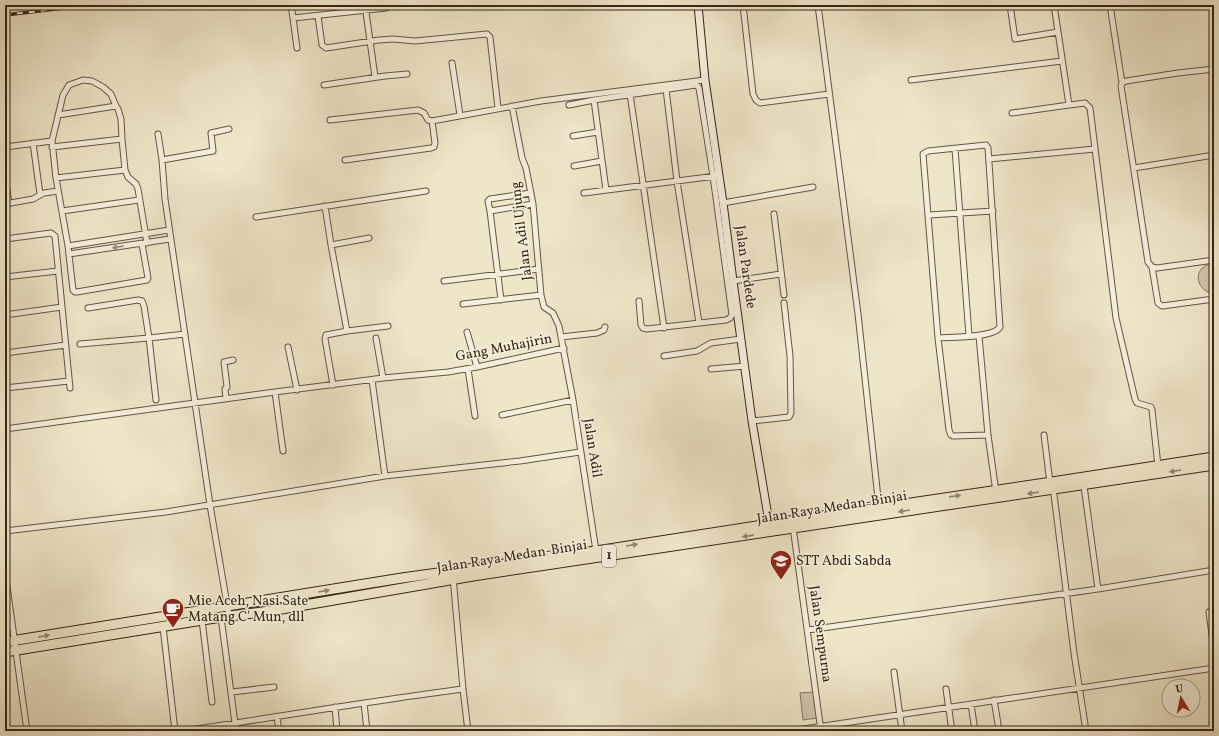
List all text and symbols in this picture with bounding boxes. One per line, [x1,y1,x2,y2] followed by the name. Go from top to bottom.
[507,181,537,281] street label: Jalan Adil Ujung
[730,224,760,310] street label: Jalan Pardede
[112,244,124,250] one-way arrow
[454,329,554,367] street label: Gang Muhajirin
[578,417,606,479] street label: Jalan Adil
[1169,468,1182,474] one-way arrow
[756,487,908,529] street label: Jalan Raya Medan-Binjai
[1027,490,1039,496] one-way arrow
[949,493,961,499] one-way arrow
[898,508,910,514] one-way arrow
[742,533,754,539] one-way arrow
[436,536,588,578] street label: Jalan Raya Medan-Binjai
[626,542,639,548] one-way arrow
[602,545,616,567] road number: 1
[768,548,794,581] school or university icon: STT Abdi Sabda
[796,552,892,571] place label: STT Abdi Sabda
[804,584,836,684] street label: Jalan Sempurna
[318,588,330,594] one-way arrow
[188,592,309,627] place label: Mie Aceh, Nasi Sate Matang C' Mun, dll
[160,596,186,629] cafe icon: Mie Aceh, Nasi Sate Matang C' Mun, dll
[37,633,50,639] one-way arrow
[1161,678,1201,718] north arrow
[1175,682,1185,698] text: U

